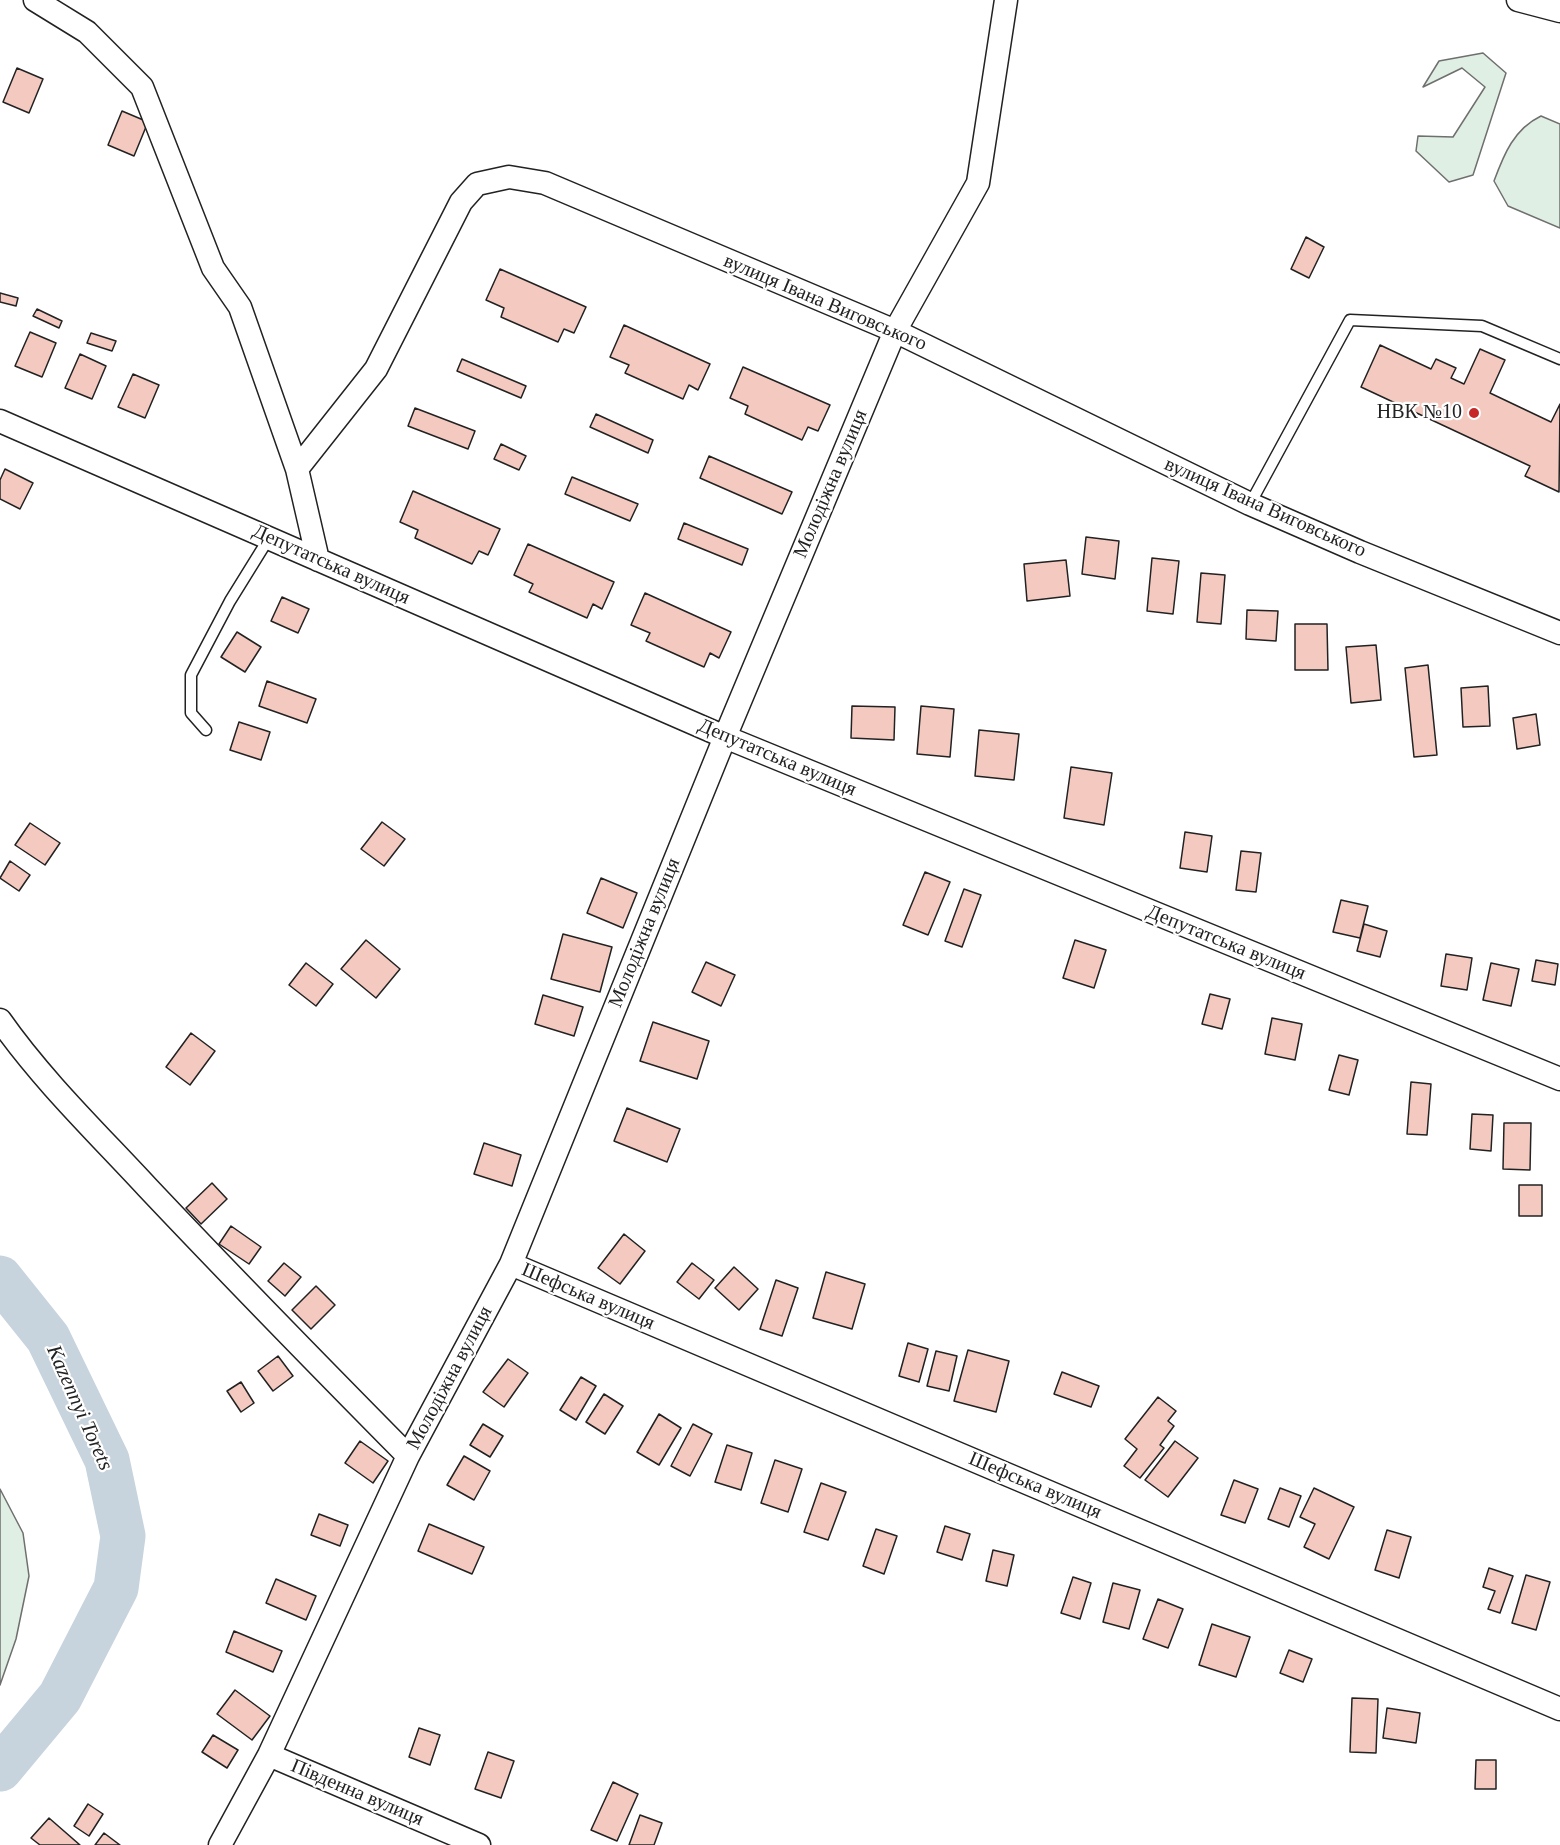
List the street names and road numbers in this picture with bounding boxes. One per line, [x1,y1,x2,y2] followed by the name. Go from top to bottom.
[720,249,930,357] street label: вулиця Івана Виговського
[789,406,873,562] street label: Молодіжна вулиця
[1160,453,1370,563] street label: вулиця Івана Виговського
[249,520,413,610] street label: Депутатська вулиця
[694,714,860,802] street label: Депутатська вулиця
[604,855,686,1011] street label: Молодіжна вулиця
[1143,900,1309,986] street label: Депутатська вулиця
[518,1258,658,1336] street label: Шефська вулиця
[402,1302,498,1454] street label: Молодіжна вулиця
[965,1447,1105,1525] street label: Шефська вулиця
[287,1754,427,1832] street label: Південна вулиця

